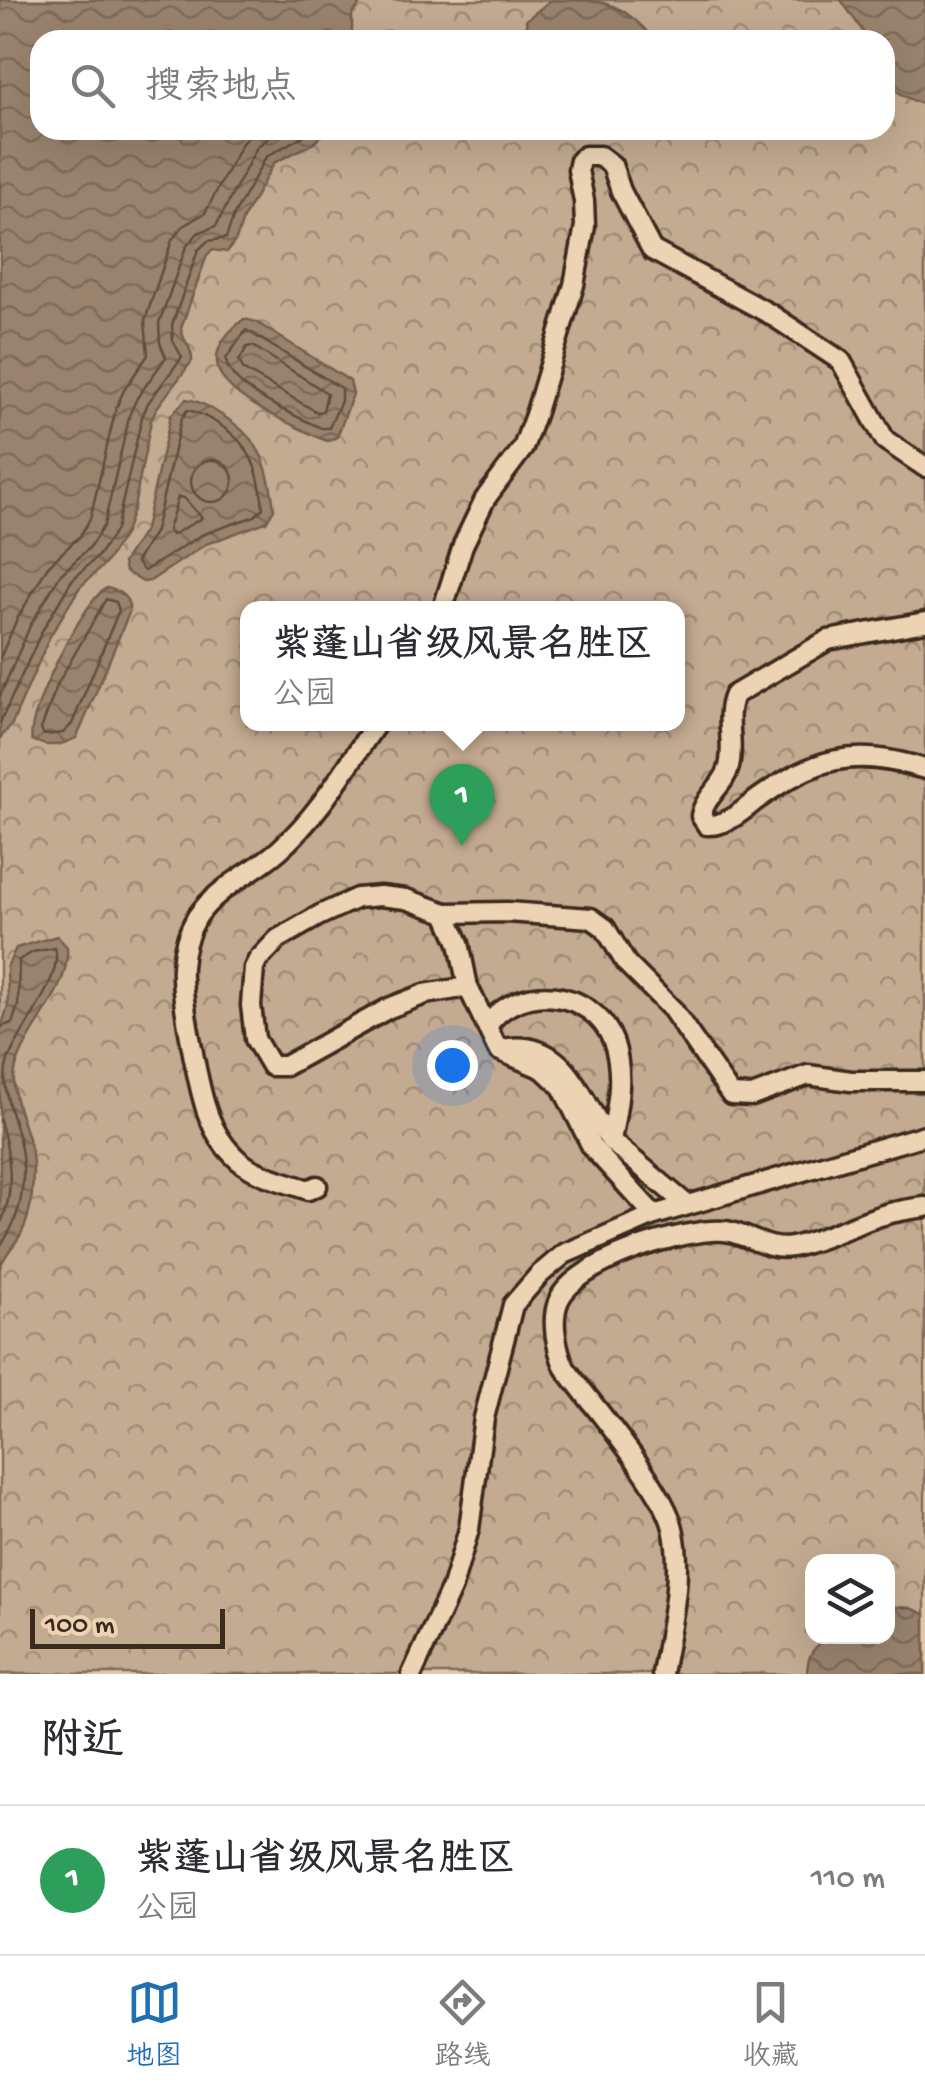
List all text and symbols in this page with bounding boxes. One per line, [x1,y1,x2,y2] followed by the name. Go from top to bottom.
[30,30,895,140] search box
[65,58,120,113] icon: search
[145,68,297,112] text: 搜索地点
[240,601,685,731] popup
[272,626,653,670] text: 紫蓬山省级风景名胜区
[272,678,337,716] text: 公园
[430,764,494,846] pin: 1
[427,1040,478,1091] your location
[805,1554,895,1644] map controls
[805,1554,895,1644] button: layers
[30,1604,225,1648] scale bar
[45,1610,115,1643] text: 100 m
[40,1720,124,1769] text: 附近
[135,1840,515,1884] text: 紫蓬山省级风景名胜区
[66,1861,79,1899] text: 1
[811,1861,885,1899] text: 110 m
[135,1892,199,1930] text: 公园
[126,1975,182,2075] tab: 地图
[434,1975,491,2075] tab: 路线
[743,1975,799,2075] tab: 收藏

